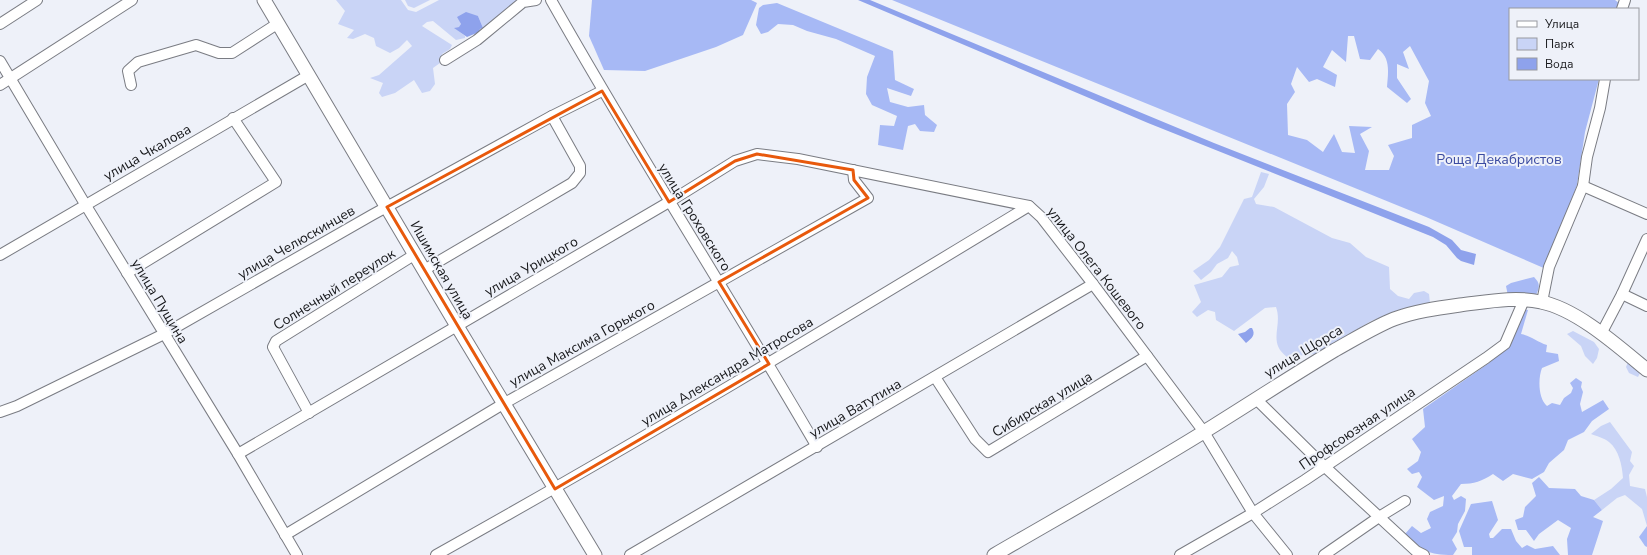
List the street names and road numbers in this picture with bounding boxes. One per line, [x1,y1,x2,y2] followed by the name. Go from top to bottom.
[100,120,195,185] street label: улица Чкалова
[654,160,736,275] street label: улица Гроховского
[234,201,359,284] street label: улица Челюскинцев
[1043,203,1151,334] street label: улица Олега Кошевого
[406,218,477,323] street label: Ишимская улица
[481,232,582,301] street label: улица Урицкого
[270,244,399,335] street label: Солнечный переулок
[127,255,192,347] street label: улица Пущина
[506,295,658,391] street label: улица Максима Горького
[638,312,817,430] street label: улица Александра Матросова
[1261,321,1346,382] street label: улица Щорса
[989,367,1096,442] street label: Сибирская улица
[806,374,905,443] street label: улица Ватутина
[1296,382,1419,474] street label: Профсоюзная улица

